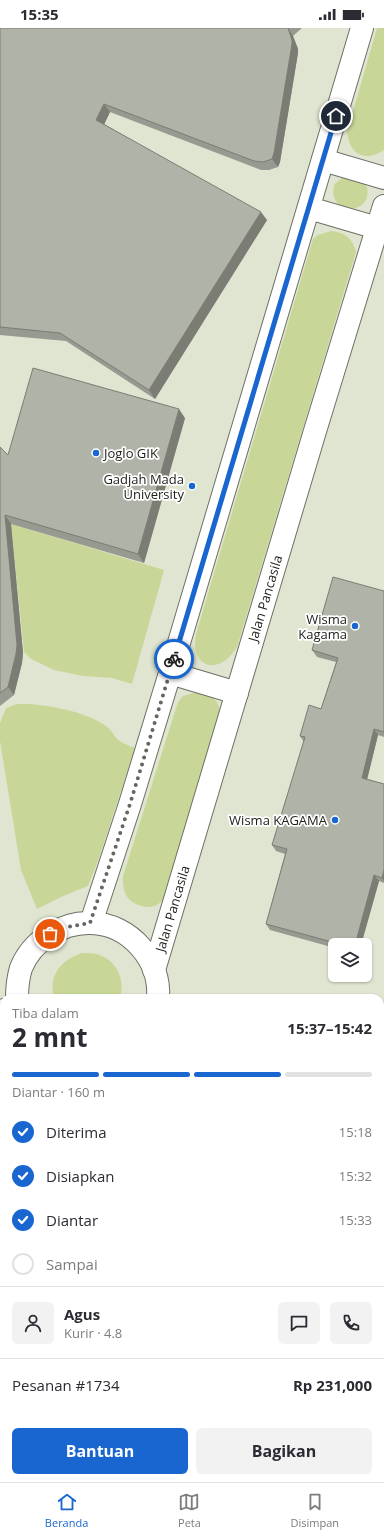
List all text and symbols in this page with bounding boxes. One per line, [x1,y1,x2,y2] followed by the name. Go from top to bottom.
[20,4,59,24] text: 15:35
[319,99,353,133] pin
[325,105,347,127] icon: home
[102,444,158,462] place label: Joglo GIK
[91,448,101,458] marker: Joglo GIK
[103,470,184,503] place label: Gadjah Mada University
[187,481,197,491] marker: Gadjah Mada University
[243,553,286,645] street label: Jalan Pancasila
[298,610,347,643] place label: Wisma Kagama
[350,621,360,631] marker: Wisma Kagama
[154,639,194,679] courier
[163,648,185,670] icon: bike
[229,811,328,829] place label: Wisma KAGAMA
[330,815,340,825] marker: Wisma KAGAMA
[150,863,194,956] street label: Jalan Pancasila
[33,917,67,951] pin
[39,923,61,945] icon: bag
[328,938,372,982] map controls
[328,938,372,982] button: layers
[12,1004,79,1022] text: Tiba dalam
[287,1018,372,1038] text: 15:37–15:42
[12,1019,88,1055] text: 2 mnt
[12,1083,105,1101] text: Diantar · 160 m
[12,1121,34,1143] icon: check
[46,1122,107,1142] text: Diterima
[339,1123,372,1141] text: 15:18
[12,1165,34,1187] icon: check
[46,1166,115,1186] text: Disiapkan
[339,1167,372,1185] text: 15:32
[12,1209,34,1231] icon: check
[46,1210,98,1230] text: Diantar
[339,1211,372,1229] text: 15:33
[46,1254,98,1274] text: Sampai
[12,1302,54,1344] button: person
[278,1302,320,1344] button: chat
[330,1302,372,1344] button: phone
[64,1304,100,1324] text: Agus
[64,1324,122,1342] text: Kurir · 4.8
[12,1375,120,1395] text: Pesanan #1734
[293,1375,372,1395] text: Rp 231,000
[12,1428,188,1474] button: Bantuan
[196,1428,372,1474] button: Bagikan
[45,1491,88,1530] tab: Beranda
[178,1491,201,1530] tab: Peta
[291,1491,339,1530] tab: Disimpan

